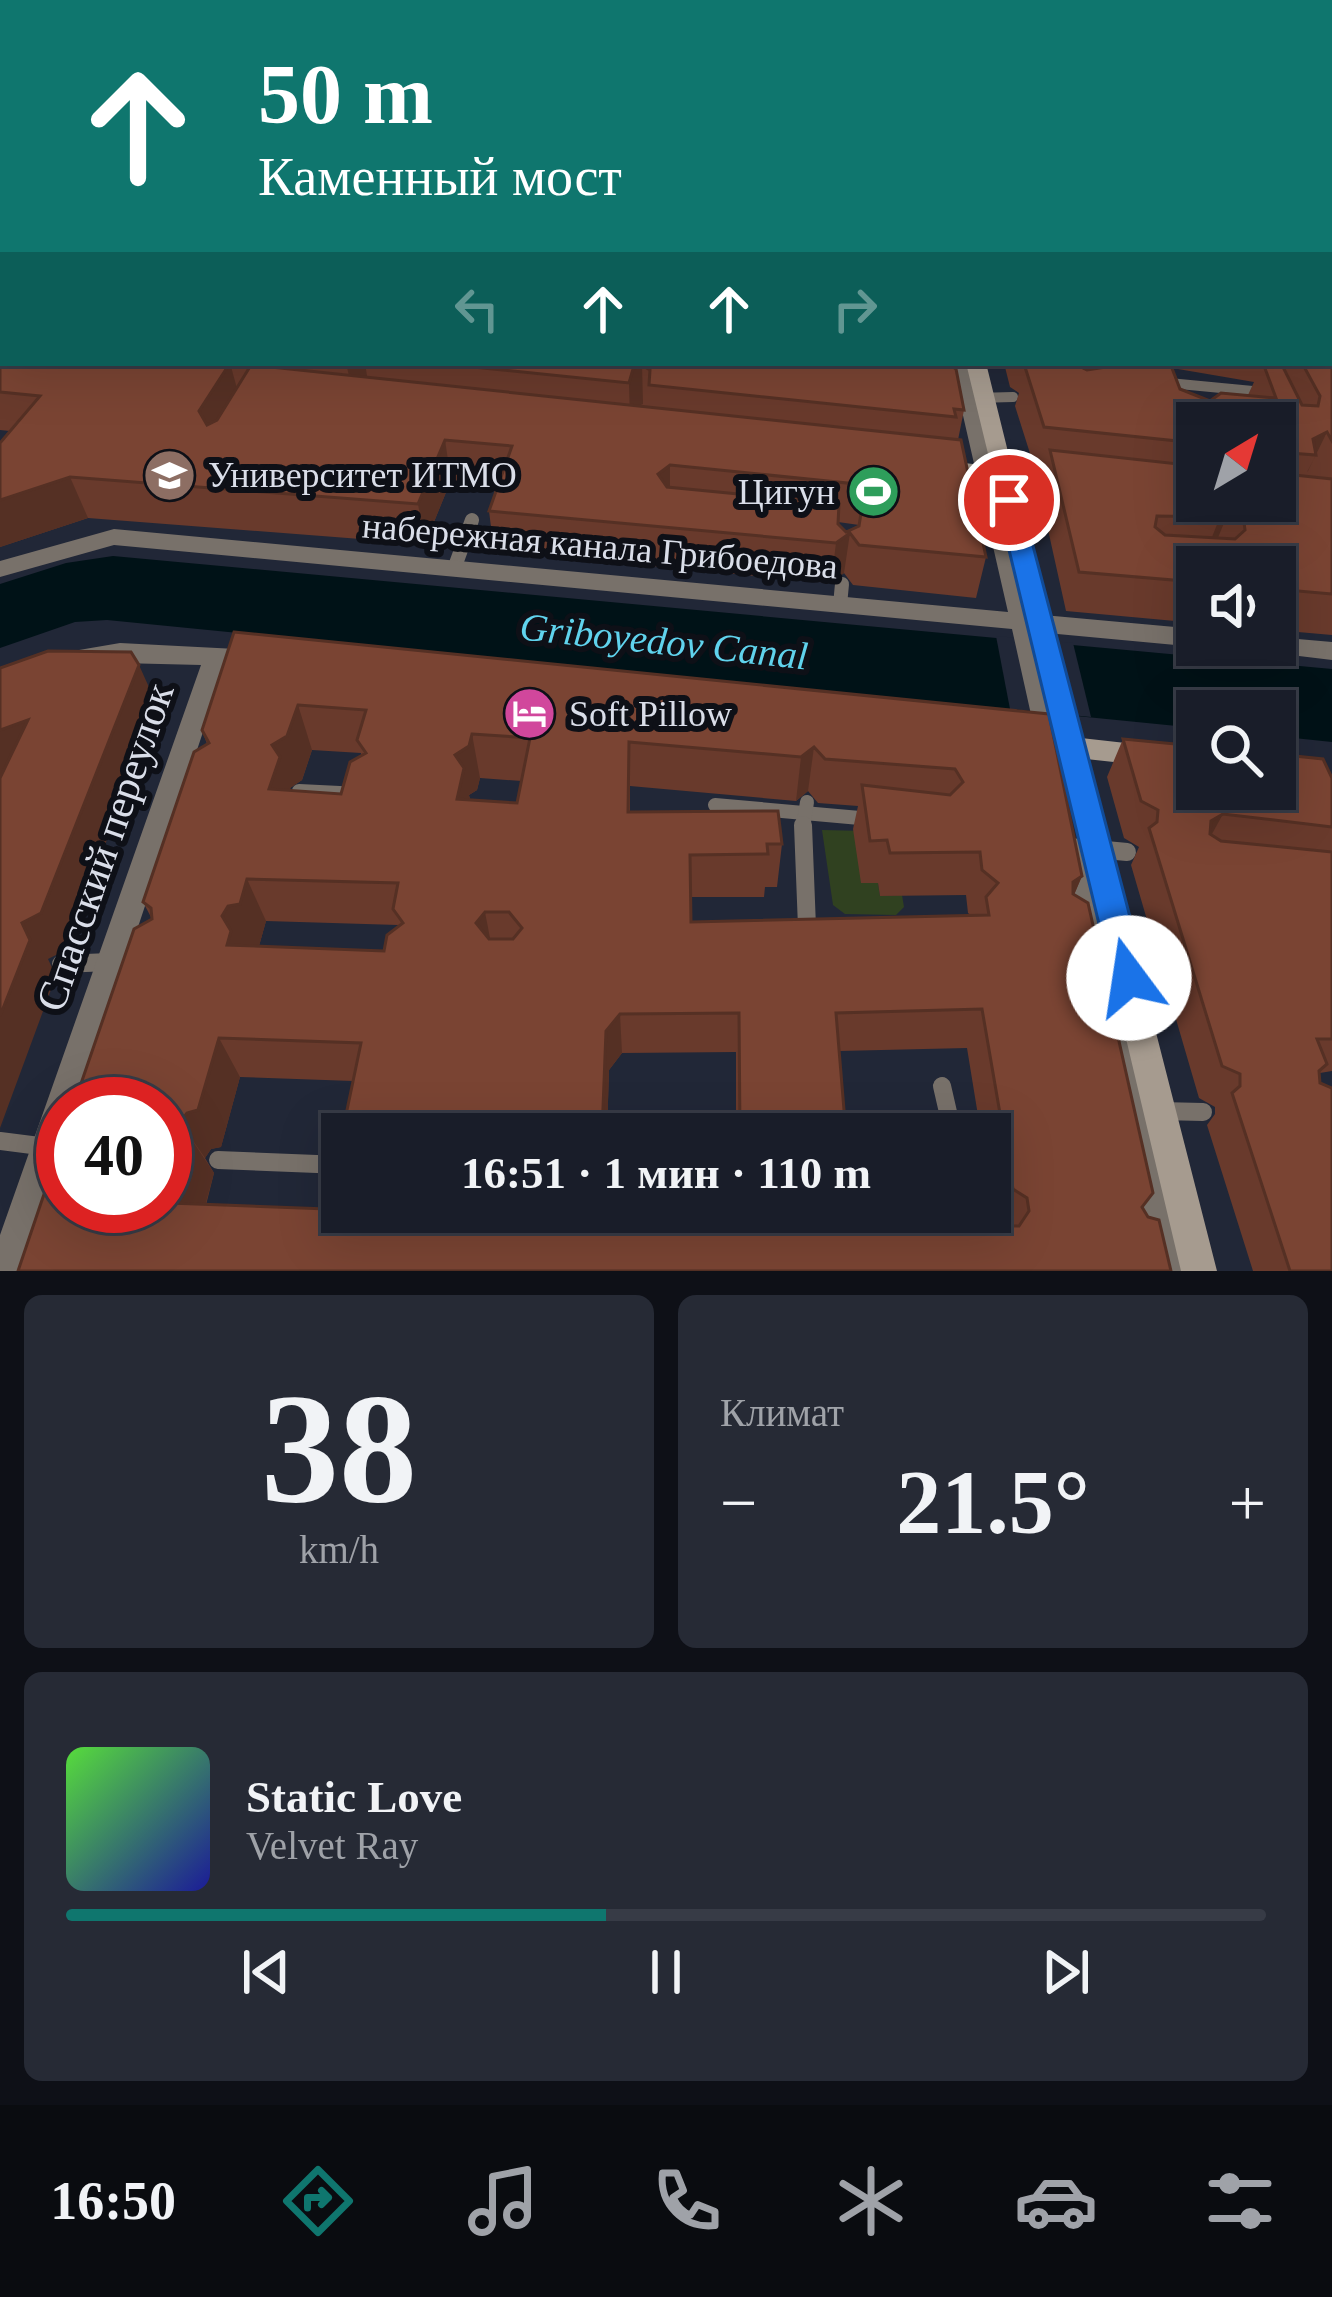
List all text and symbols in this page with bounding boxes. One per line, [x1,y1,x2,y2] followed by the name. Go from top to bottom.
[60,48,216,204] icon: ahead
[258,48,433,141] text: 50 m
[258,147,622,207] text: Каменный мост
[444,276,510,342] icon: left
[570,276,636,342] icon: ahead
[696,276,762,342] icon: ahead
[822,276,888,342] icon: right
[1176,402,1296,522] north arrow
[1176,402,1296,810] map controls
[141,447,197,503] school or university icon: Университет ИТМО
[958,449,1060,551] pin
[208,455,517,495] place label: Университет ИТМО
[846,464,902,520] sports icon: Цигун
[976,467,1042,533] icon: arrive
[738,472,835,512] place label: Цигун
[361,505,839,587] street label: набережная канала Грибоедова
[1176,546,1296,666] button: sound
[518,605,810,678] water label: Griboyedov Canal
[27,677,183,1017] street label: Спасский переулок
[502,686,558,742] hotel icon: Soft Pillow
[1176,690,1296,810] button: search
[569,694,732,734] place label: Soft Pillow
[1066,915,1192,1041] position arrow
[36,1077,192,1233] speed limit sign: 40
[461,1148,871,1198] text: 16:51 · 1 мин · 110 m
[261,1362,417,1535] text: 38
[720,1391,844,1434] text: Климат
[896,1453,1090,1552] text: 21.5°
[720,1466,757,1539] text: −
[1229,1466,1266,1539] text: +
[299,1528,379,1571] text: km/h
[246,1772,462,1822] text: Static Love
[246,1824,418,1867] text: Velvet Ray
[233,1939,299,2005] icon: previous
[633,1939,699,2005] icon: pause
[1033,1939,1099,2005] icon: next
[276,2159,360,2243] icon: directions
[461,2159,545,2243] icon: music
[645,2159,729,2243] icon: phone
[829,2159,913,2243] icon: climate
[1014,2159,1098,2243] icon: car
[1198,2159,1282,2243] icon: filters
[50,2171,176,2231] text: 16:50

